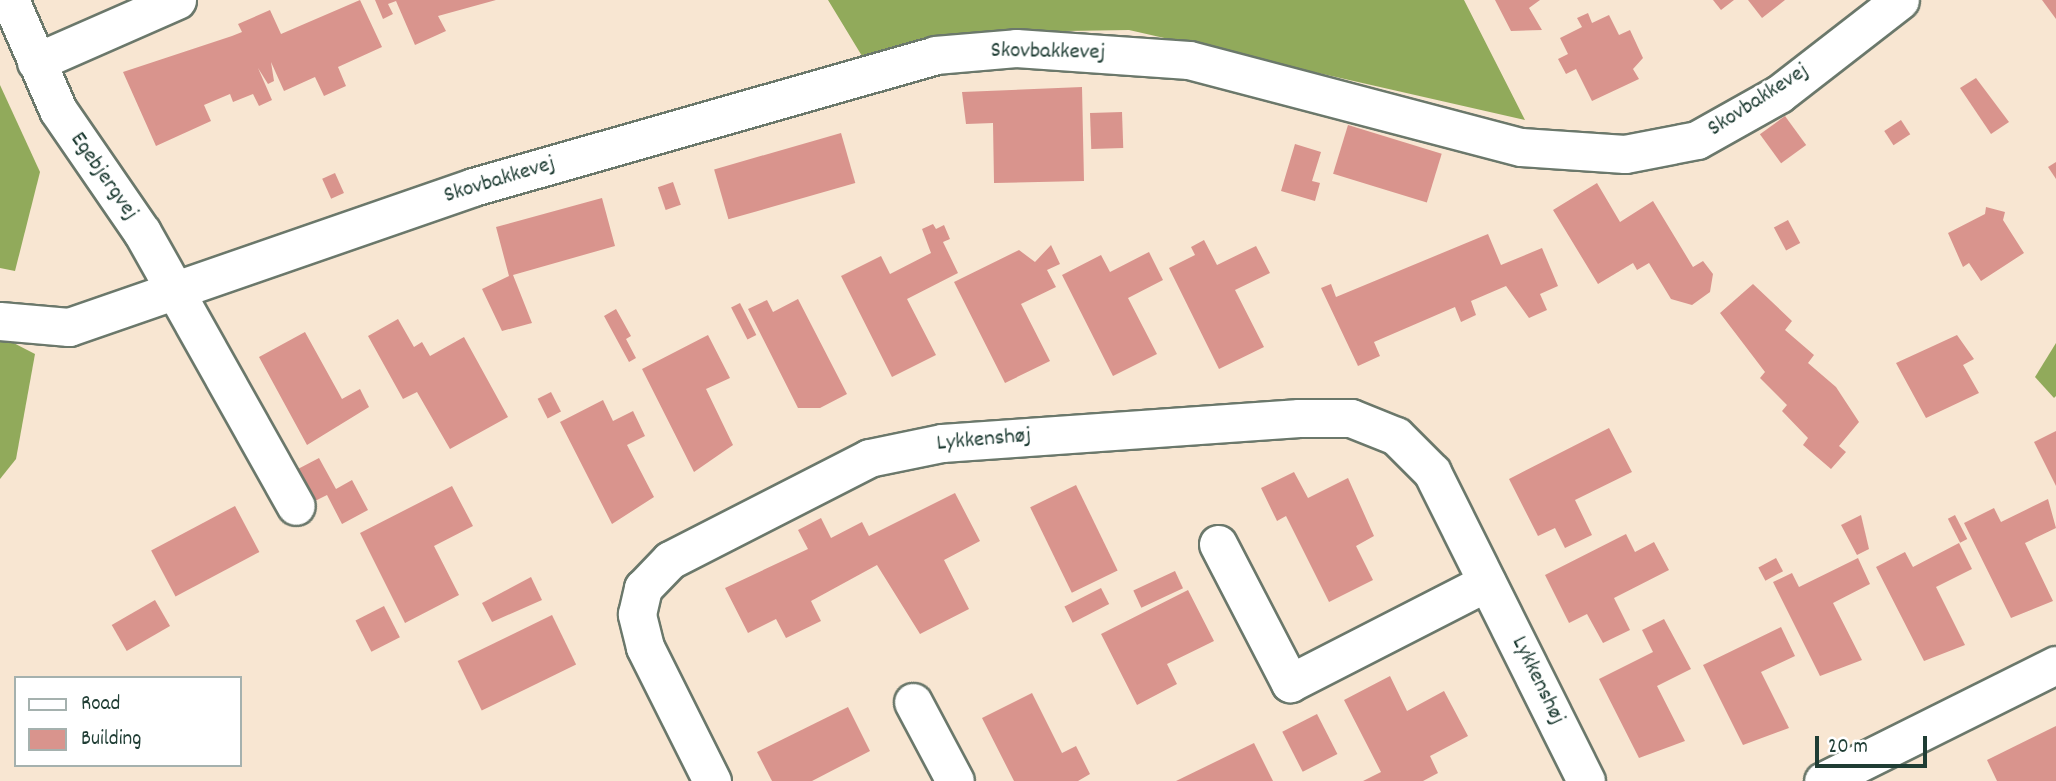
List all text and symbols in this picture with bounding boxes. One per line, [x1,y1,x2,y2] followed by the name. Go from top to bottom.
[990,38,1106,68] street label: Skovbakkevej
[1703,58,1815,144] street label: Skovbakkevej
[63,128,143,226] street label: Egebjergvej
[441,151,559,211] street label: Skovbakkevej
[936,423,1032,459] street label: Lykkenshøj
[1504,632,1570,730] street label: Lykkenshøj
[14,676,242,767] legend
[81,690,120,720] text: Road
[1818,722,1930,766] scale bar
[81,725,141,755] text: Building
[1828,733,1868,763] text: 20 m

